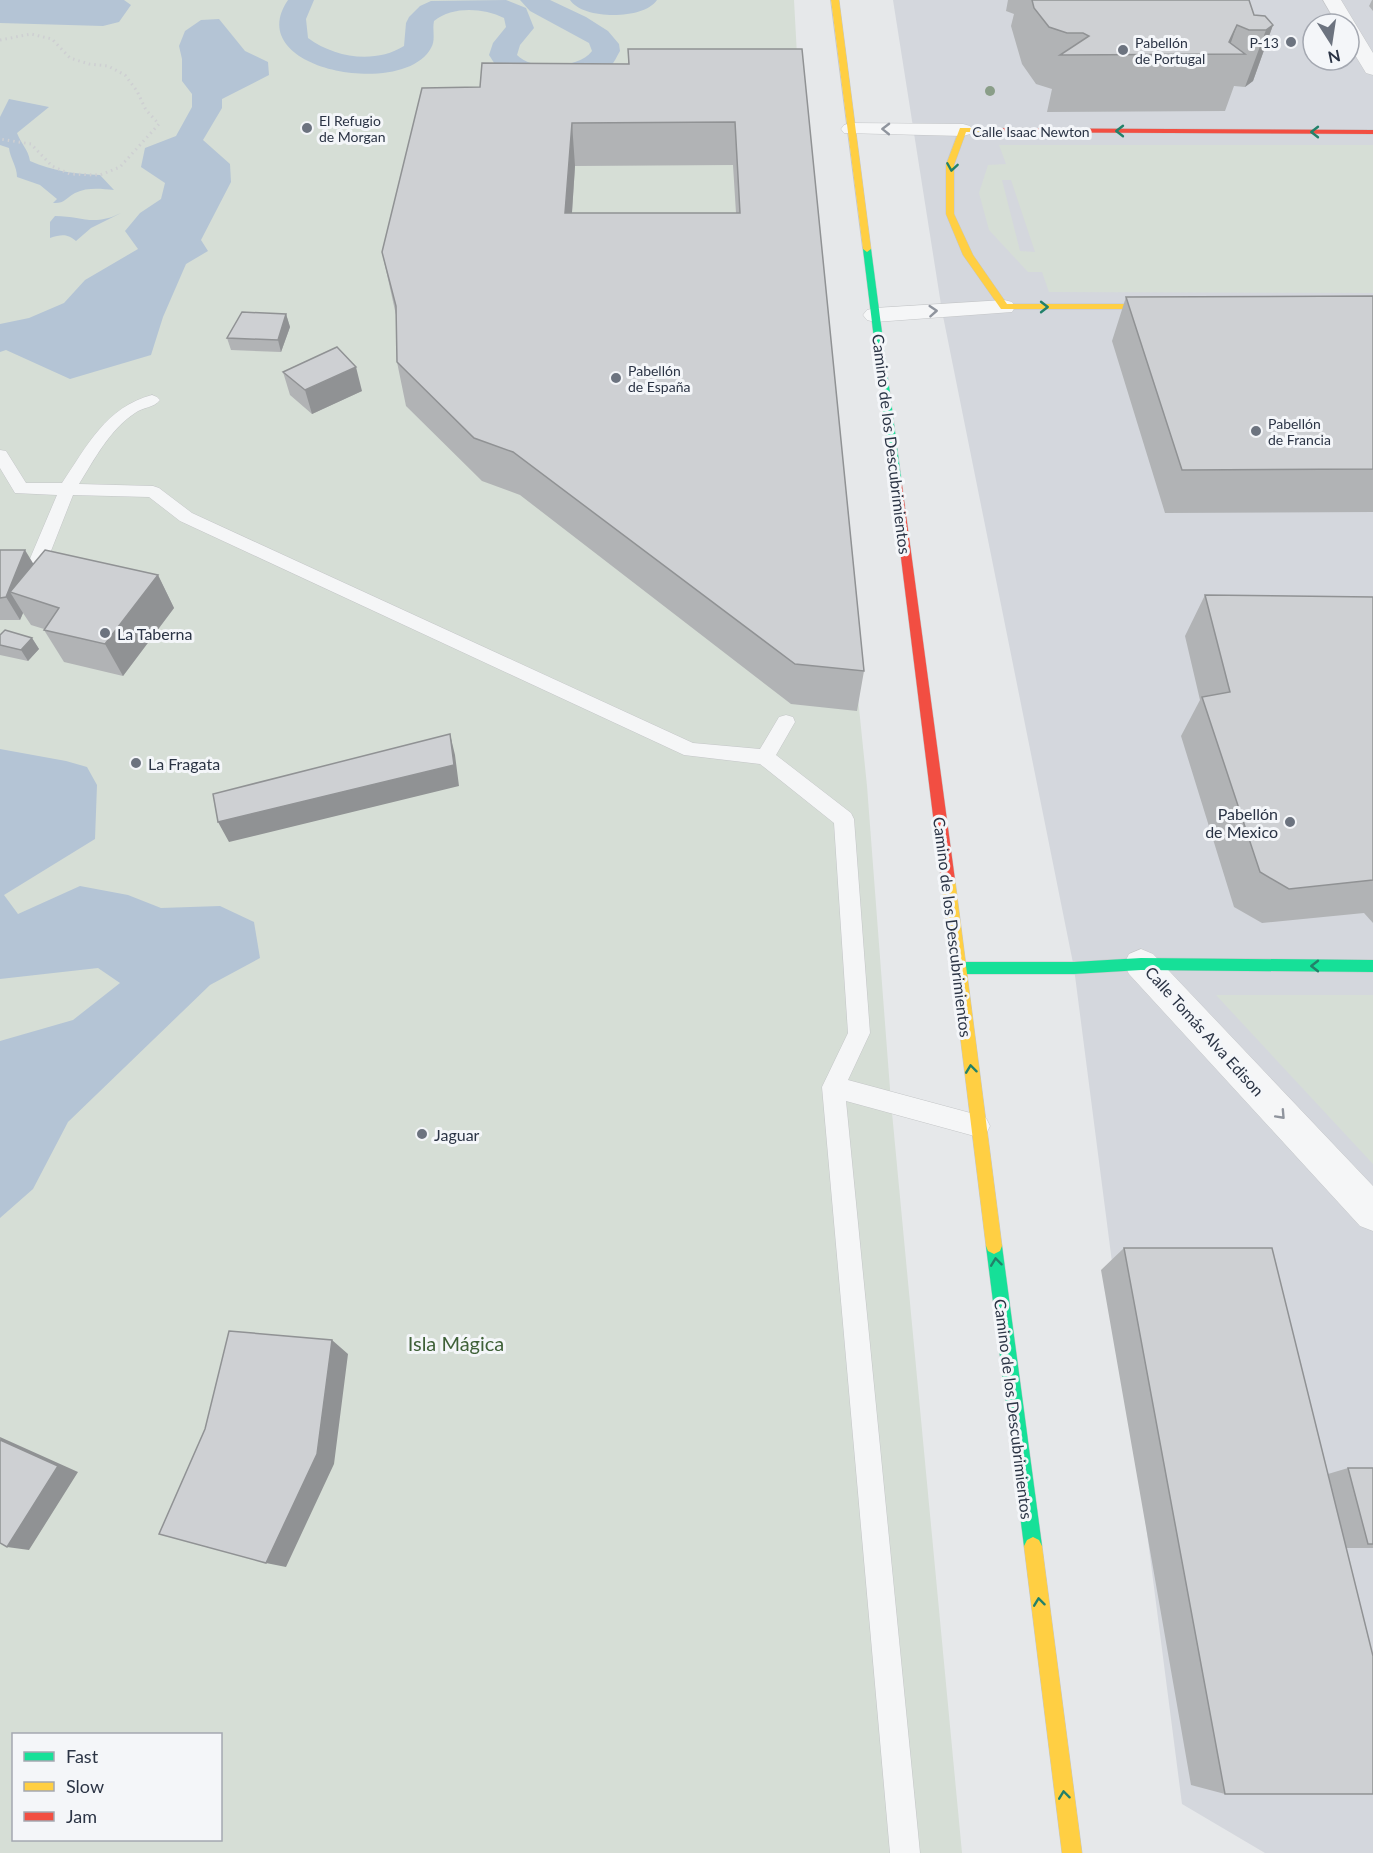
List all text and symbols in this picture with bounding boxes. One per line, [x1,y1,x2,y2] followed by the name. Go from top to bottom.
[1301,12,1361,72] north arrow
[1135,34,1205,67] place label: Pabellón de Portugal
[1249,34,1279,51] place label: P-13
[1284,35,1298,49] marker: P-13
[1116,43,1130,57] marker: Pabellón de Portugal
[1326,47,1342,68] text: N
[319,112,386,145] place label: El Refugio de Morgan
[300,121,314,135] marker: El Refugio de Morgan
[882,123,891,136] one-way arrow
[972,123,1090,140] street label: Calle Isaac Newton
[1115,125,1124,137] one-way arrow
[1310,126,1319,138] one-way arrow
[946,162,958,172] one-way arrow
[1040,301,1049,313] one-way arrow
[929,305,938,318] one-way arrow
[869,333,915,555] street label: Camino de los Descubrimientos
[628,362,690,395] place label: Pabellón de España
[609,371,623,385] marker: Pabellón de España
[1268,415,1331,448] place label: Pabellón de Francia
[1249,424,1263,438] marker: Pabellón de Francia
[117,624,192,643] place label: La Taberna
[98,626,112,640] marker: La Taberna
[148,754,220,773] place label: La Fragata
[129,756,143,770] marker: La Fragata
[1205,804,1278,841] place label: Pabellón de Mexico
[1283,815,1297,829] marker: Pabellón de Mexico
[930,816,976,1038] street label: Camino de los Descubrimientos
[1310,959,1319,972] one-way arrow
[1142,962,1268,1100] street label: Calle Tomás Alva Edison
[965,1064,978,1074] one-way arrow
[1274,1107,1285,1118] one-way arrow
[434,1125,480,1144] place label: Jaguar
[415,1127,429,1141] marker: Jaguar
[990,1258,1002,1267] one-way arrow
[991,1298,1037,1520] street label: Camino de los Descubrimientos
[408,1331,504,1355] park label: Isla Mágica
[1033,1597,1046,1606] one-way arrow
[12,1733,222,1841] legend
[66,1745,99,1767] text: Fast
[66,1775,104,1797] text: Slow
[1059,1790,1071,1800] one-way arrow
[66,1805,97,1827] text: Jam

